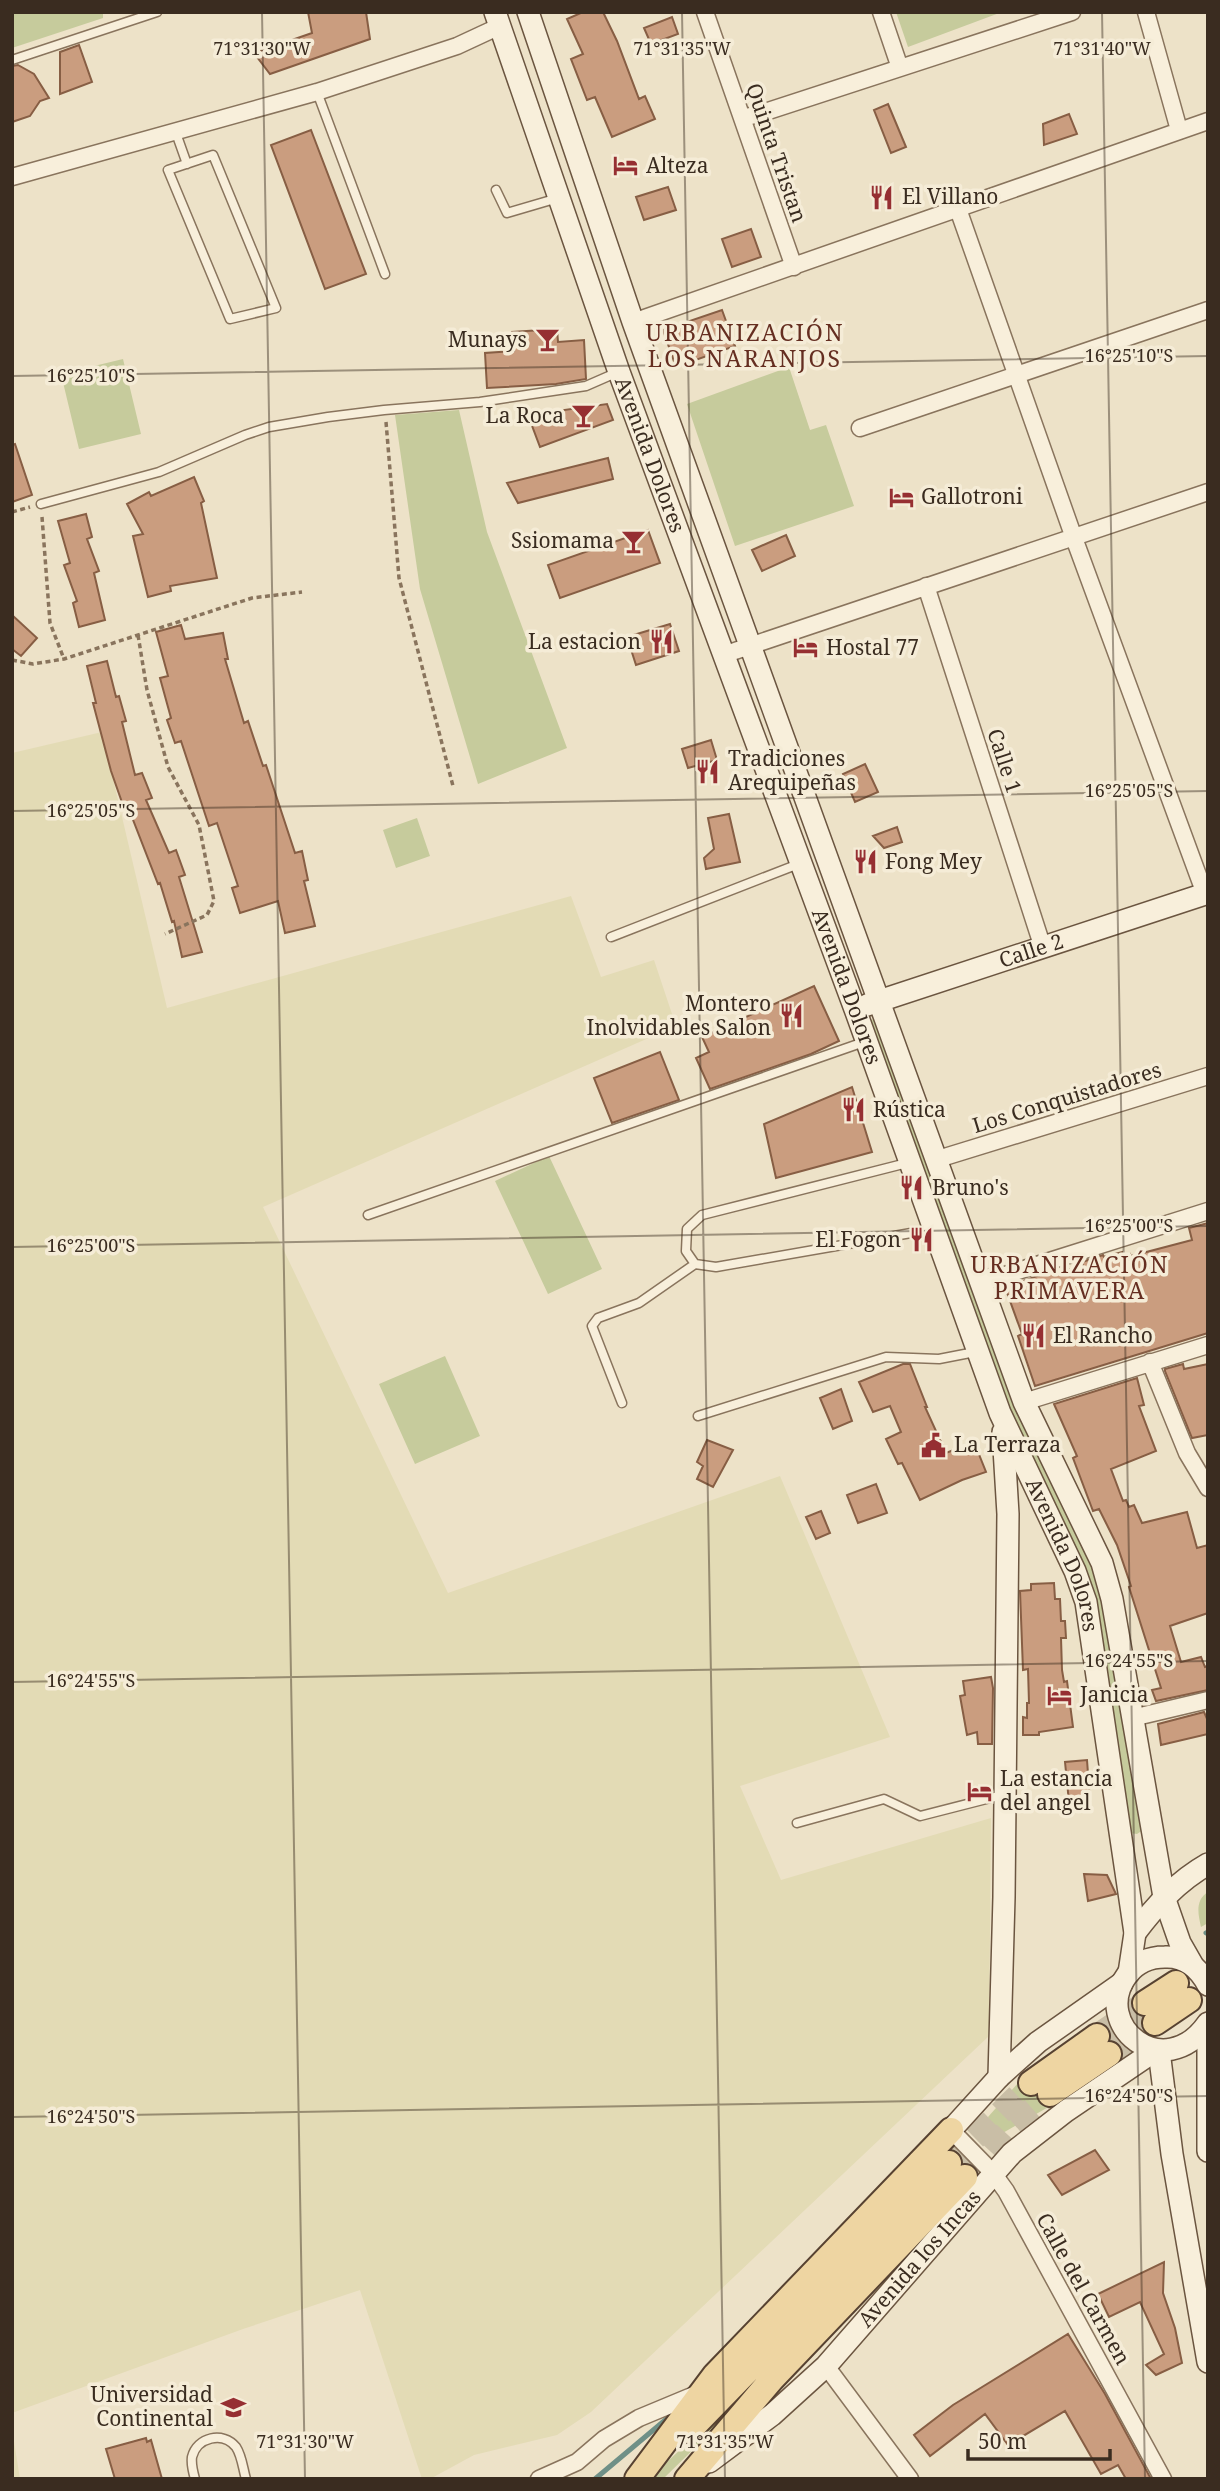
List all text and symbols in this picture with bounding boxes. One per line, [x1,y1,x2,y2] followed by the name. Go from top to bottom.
[213,36,311,60] text: 71°31'30"W
[633,36,731,60] text: 71°31'35"W
[1053,36,1151,60] text: 71°31'40"W
[740,79,814,226] street label: Quinta Tristan
[646,151,709,179] place label: Alteza
[612,152,640,180] hotel icon: Alteza
[902,182,998,210] place label: El Villano
[868,183,896,211] restaurant icon: El Villano
[646,316,844,374] district label: URBANIZACIÓN LOS NARANJOS
[448,325,527,353] place label: Munays
[533,326,561,354] bar icon: Munays
[1085,343,1173,367] text: 16°25'10"S
[47,363,135,387] text: 16°25'10"S
[609,373,692,536] street label: Avenida Dolores
[486,401,564,429] place label: La Roca
[570,402,598,430] bar icon: La Roca
[921,482,1023,510] place label: Gallotroni
[887,483,915,511] hotel icon: Gallotroni
[511,526,614,554] place label: Ssiomama
[620,527,648,555] bar icon: Ssiomama
[528,627,641,655] place label: La estacion
[647,628,675,656] restaurant icon: La estacion
[826,633,919,661] place label: Hostal 77
[792,634,820,662] hotel icon: Hostal 77
[981,725,1028,796] street label: Calle 1
[728,744,856,796] place label: Tradiciones Arequipeñas
[694,757,722,785] restaurant icon: Tradiciones Arequipeñas
[1085,778,1173,802] text: 16°25'05"S
[47,798,135,822] text: 16°25'05"S
[885,847,982,875] place label: Fong Mey
[851,848,879,876] restaurant icon: Fong Mey
[806,904,889,1068] street label: Avenida Dolores
[995,926,1067,974] street label: Calle 2
[587,989,771,1041] place label: Montero Inolvidables Salon
[777,1002,805,1030] restaurant icon: Montero Inolvidables Salon
[969,1055,1164,1139] street label: Los Conquistadores
[873,1095,946,1123] place label: Rústica
[839,1096,867,1124] restaurant icon: Rústica
[932,1173,1009,1201] place label: Bruno's
[898,1174,926,1202] restaurant icon: Bruno's
[1085,1213,1173,1237] text: 16°25'00"S
[815,1225,901,1253] place label: El Fogon
[907,1226,935,1254] restaurant icon: El Fogon
[47,1233,135,1257] text: 16°25'00"S
[971,1248,1169,1306] district label: URBANIZACIÓN PRIMAVERA
[1053,1321,1153,1349] place label: El Rancho
[1019,1322,1047,1350] restaurant icon: El Rancho
[954,1430,1061,1458] place label: La Terraza
[920,1431,948,1459] public building icon: La Terraza
[1020,1473,1105,1634] street label: Avenida Dolores
[1085,1648,1173,1672] text: 16°24'55"S
[47,1668,135,1692] text: 16°24'55"S
[1079,1680,1148,1708] place label: Janicia
[1046,1681,1074,1709] hotel icon: Janicia
[1000,1764,1113,1816] place label: La estancia del angel
[966,1777,994,1805] hotel icon: La estancia del angel
[1085,2083,1173,2107] text: 16°24'50"S
[47,2104,135,2128] text: 16°24'50"S
[851,2183,987,2333] street label: Avenida los Incas
[1030,2207,1137,2370] street label: Calle del Carmen
[91,2380,213,2432] place label: Universidad Continental
[219,2393,247,2421] school or university icon: Universidad Continental
[968,2418,1110,2462] scale bar
[978,2427,1027,2455] text: 50 m
[256,2429,354,2453] text: 71°31'30"W
[676,2429,774,2453] text: 71°31'35"W

